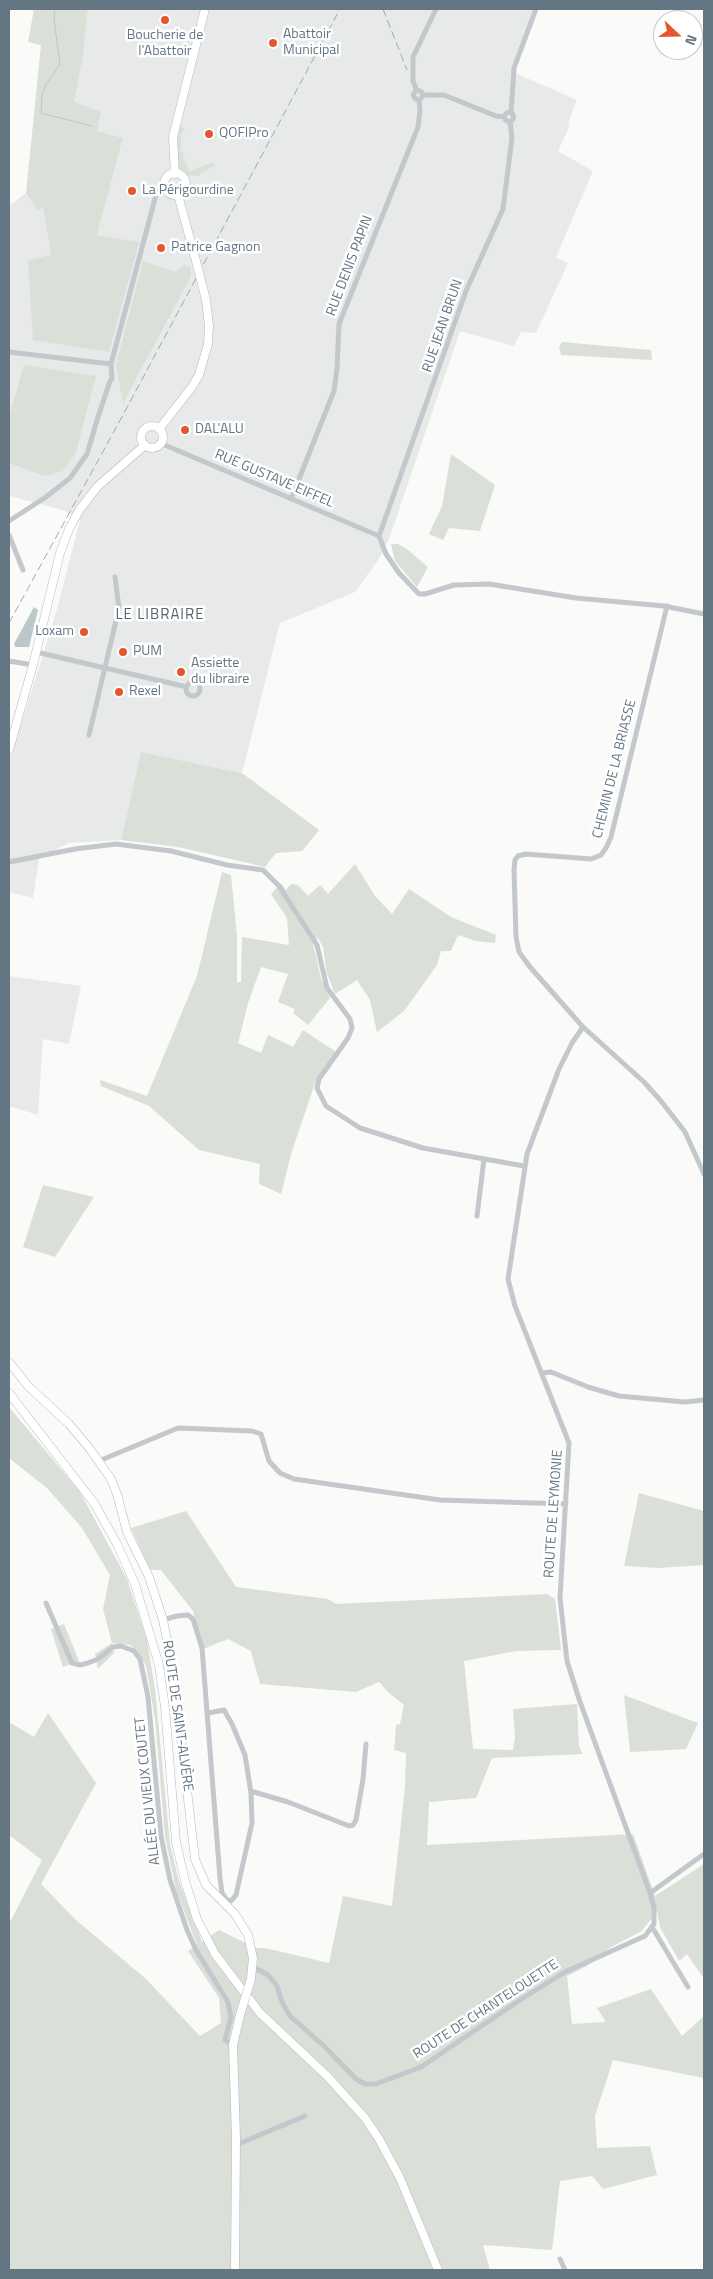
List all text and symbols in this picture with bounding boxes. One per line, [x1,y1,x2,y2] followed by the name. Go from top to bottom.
[653,10,703,60] north arrow
[159,14,171,26] marker: Boucherie de l'Abattoir
[283,27,340,59] place label: Abattoir Municipal
[127,28,203,60] place label: Boucherie de l'Abattoir
[680,32,703,48] text: N
[267,37,279,49] marker: Abattoir Municipal
[219,126,269,142] place label: QOFIPro
[203,128,215,140] marker: QOFIPro
[142,183,234,199] place label: La Périgourdine
[126,185,138,197] marker: La Périgourdine
[323,213,377,319] street label: RUE DENIS PAPIN
[171,240,261,256] place label: Patrice Gagnon
[155,242,167,254] marker: Patrice Gagnon
[419,277,467,375] street label: RUE JEAN BRUN
[195,422,244,438] place label: DAL'ALU
[179,424,191,436] marker: DAL'ALU
[212,446,336,512] street label: RUE GUSTAVE EIFFEL
[114,606,206,624] district label: LE LIBRAIRE
[35,624,74,640] place label: Loxam
[78,626,90,638] marker: Loxam
[133,644,162,660] place label: PUM
[117,646,129,658] marker: PUM
[191,656,249,689] place label: Assiette du libraire
[175,666,187,678] marker: Assiette du libraire
[129,684,161,700] place label: Rexel
[113,686,125,698] marker: Rexel
[590,698,640,840] street label: CHEMIN DE LA BRIASSE
[541,1449,567,1579] street label: ROUTE DE LEYMONIE
[158,1639,196,1793] street label: ROUTE DE SAINT-ALVÈRE
[132,1716,164,1866] street label: ALLÉE DU VIEUX COUTET
[410,1957,562,2063] street label: ROUTE DE CHANTELOUETTE

